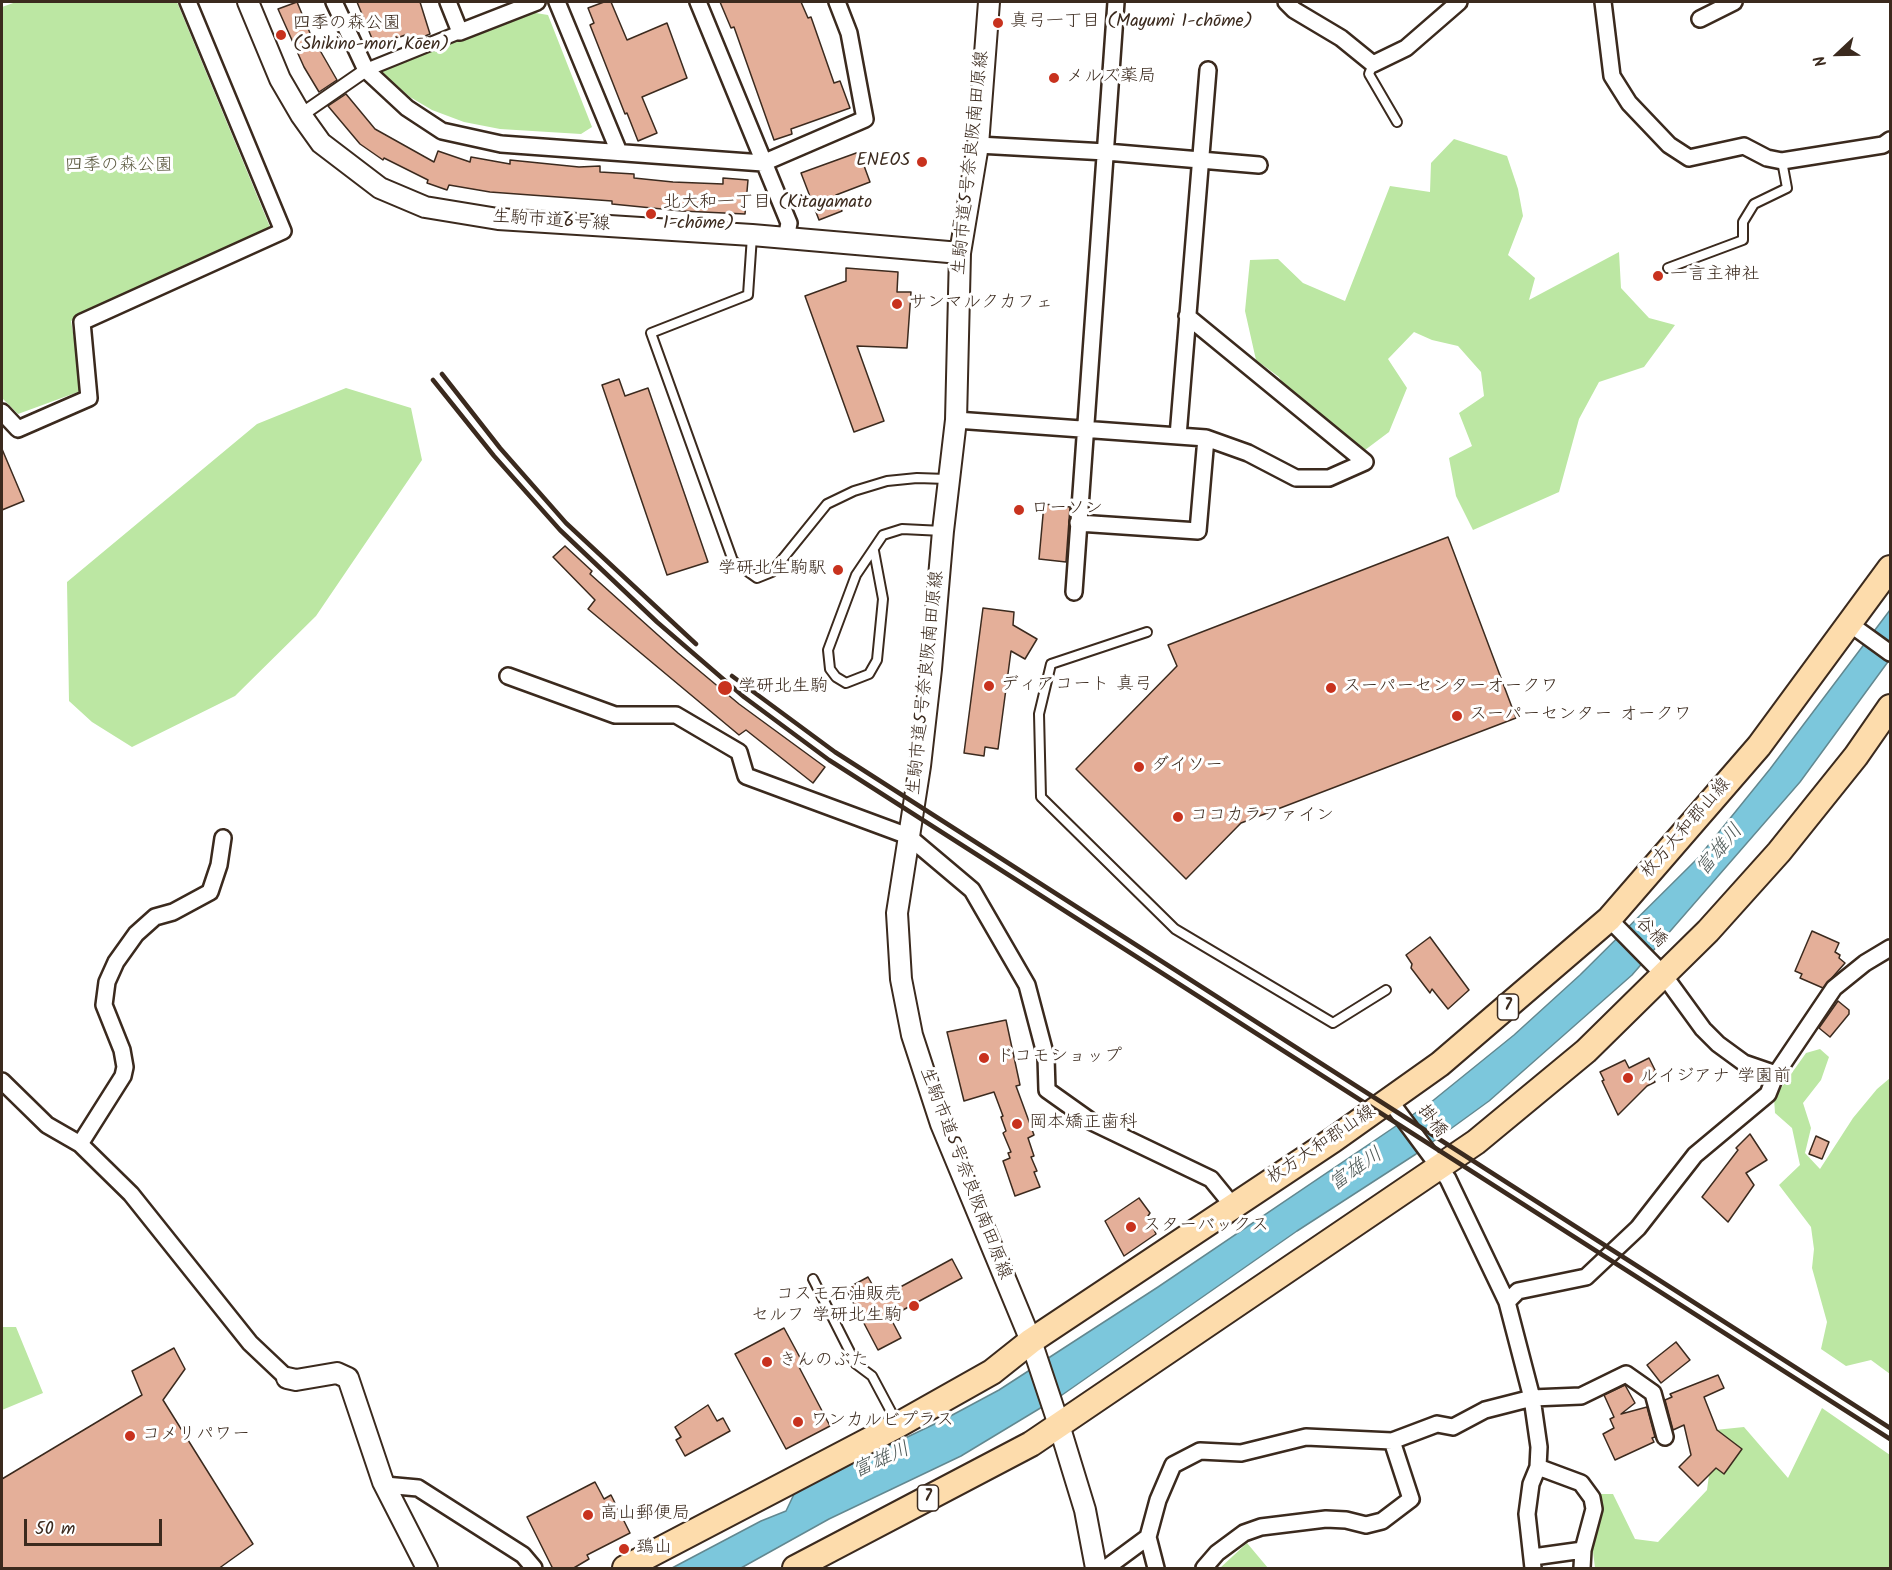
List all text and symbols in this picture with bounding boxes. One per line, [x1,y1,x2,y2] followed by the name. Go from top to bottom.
[1010,12,1253,34] place label: 真弓一丁目 (Mayumi 1-chōme)
[293,14,449,57] place label: 四季の森公園 (Shikino-mori Kōen)
[991,16,1005,30] marker: 真弓一丁目 (Mayumi 1-chōme)
[1808,24,1868,84] north arrow
[274,28,288,42] marker: 四季の森公園 (Shikino-mori Kōen)
[949,50,995,276] street label: 生駒市道5号奈良阪南田原線
[1807,52,1834,70] text: N
[1066,67,1156,89] place label: メルズ薬局
[1047,71,1061,85] marker: メルズ薬局
[856,151,910,173] place label: ENEOS
[915,155,929,169] marker: ENEOS
[65,156,173,178] park label: 四季の森公園
[663,193,872,236] place label: 北大和一丁目 (Kitayamato 1-chōme)
[491,207,611,237] street label: 生駒市道6号線
[644,207,658,221] marker: 北大和一丁目 (Kitayamato 1-chōme)
[1670,265,1760,287] place label: 一言主神社
[1651,269,1665,283] marker: 一言主神社
[909,293,1053,315] place label: サンマルクカフェ
[890,297,904,311] marker: サンマルクカフェ
[1031,499,1103,521] place label: ローソン
[1012,503,1026,517] marker: ローソン
[718,559,826,581] place label: 学研北生駒駅
[831,563,845,577] marker: 学研北生駒駅
[904,570,950,796] street label: 生駒市道5号奈良阪南田原線
[1001,675,1152,697] place label: ディアコート 真弓
[738,677,828,699] place label: 学研北生駒
[1343,677,1558,699] place label: スーパーセンターオークワ
[716,679,734,697] marker: 学研北生駒
[982,679,996,693] marker: ディアコート 真弓
[1324,681,1338,695] marker: スーパーセンターオークワ
[1469,705,1691,727] place label: スーパーセンター オークワ
[1450,709,1464,723] marker: スーパーセンター オークワ
[1151,756,1223,778] place label: ダイソー
[1132,760,1146,774] marker: ダイソー
[1638,774,1736,884] street label: 枚方大和郡山線
[1190,806,1334,828] place label: ココカラファイン
[1171,810,1185,824] marker: ココカラファイン
[1693,820,1749,882] water label: 富雄川
[1630,913,1670,953] street label: 谷橋
[1498,994,1518,1020] road number: 7
[996,1047,1122,1069] place label: ドコモショップ
[977,1051,991,1065] marker: ドコモショップ
[913,1065,1015,1283] street label: 生駒市道5号奈良阪南田原線
[1640,1067,1791,1089] place label: ルイジアナ 学園前
[1621,1071,1635,1085] marker: ルイジアナ 学園前
[1412,1101,1450,1143] street label: 掛橋
[1264,1102,1380,1190] street label: 枚方大和郡山線
[1029,1113,1137,1135] place label: 岡本矯正歯科
[1010,1117,1024,1131] marker: 岡本矯正歯科
[1326,1144,1388,1198] water label: 富雄川
[1143,1216,1269,1238] place label: スターバックス
[1124,1220,1138,1234] marker: スターバックス
[751,1285,902,1328] place label: コスモ石油販売 セルフ 学研北生駒
[907,1299,921,1313] marker: コスモ石油販売 セルフ 学研北生駒
[779,1351,869,1373] place label: きんのぶた
[760,1355,774,1369] marker: きんのぶた
[810,1411,954,1433] place label: ワンカルビプラス
[791,1415,805,1429] marker: ワンカルビプラス
[142,1425,250,1447] place label: コメリパワー
[123,1429,137,1443] marker: コメリパワー
[850,1439,914,1485] water label: 富雄川
[918,1485,938,1511] road number: 7
[600,1504,690,1526] place label: 高山郵便局
[27,1507,165,1545] scale bar
[581,1508,595,1522] marker: 高山郵便局
[35,1515,75,1544] text: 50 m
[636,1538,672,1560] place label: 鵄山
[617,1542,631,1556] marker: 鵄山

